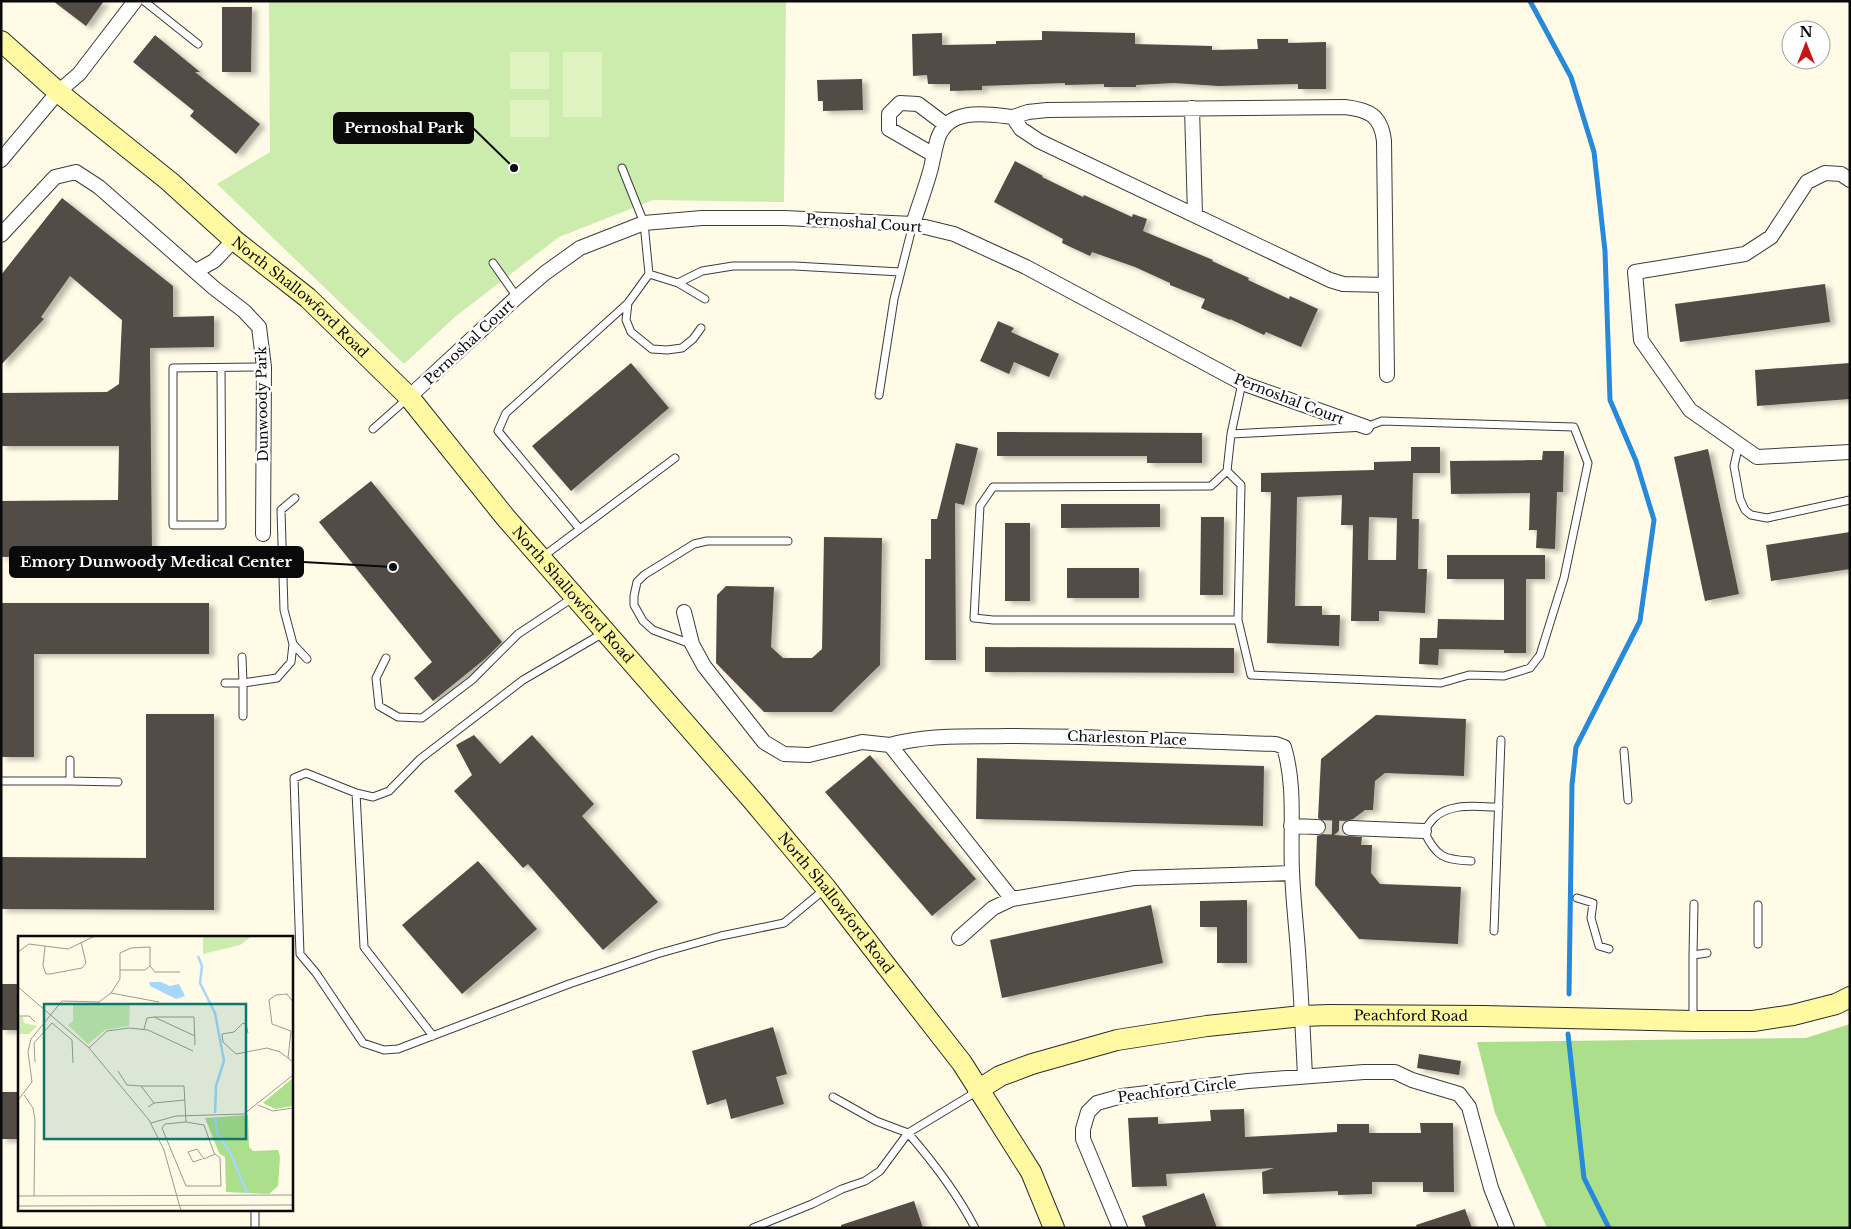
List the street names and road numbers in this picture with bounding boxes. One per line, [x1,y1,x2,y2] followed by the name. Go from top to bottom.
[805,210,924,236] street label: Pernoshal Court
[228,233,373,362] street label: North Shallowford Road
[420,295,518,388] street label: Pernoshal Court
[252,346,272,462] street label: Dunwoody Park
[1231,370,1347,429] street label: Pernoshal Court
[509,523,638,667] street label: North Shallowford Road
[1067,727,1187,749] street label: Charleston Place
[774,829,898,977] street label: North Shallowford Road
[1354,1006,1469,1025] street label: Peachford Road
[1117,1074,1237,1106] street label: Peachford Circle

